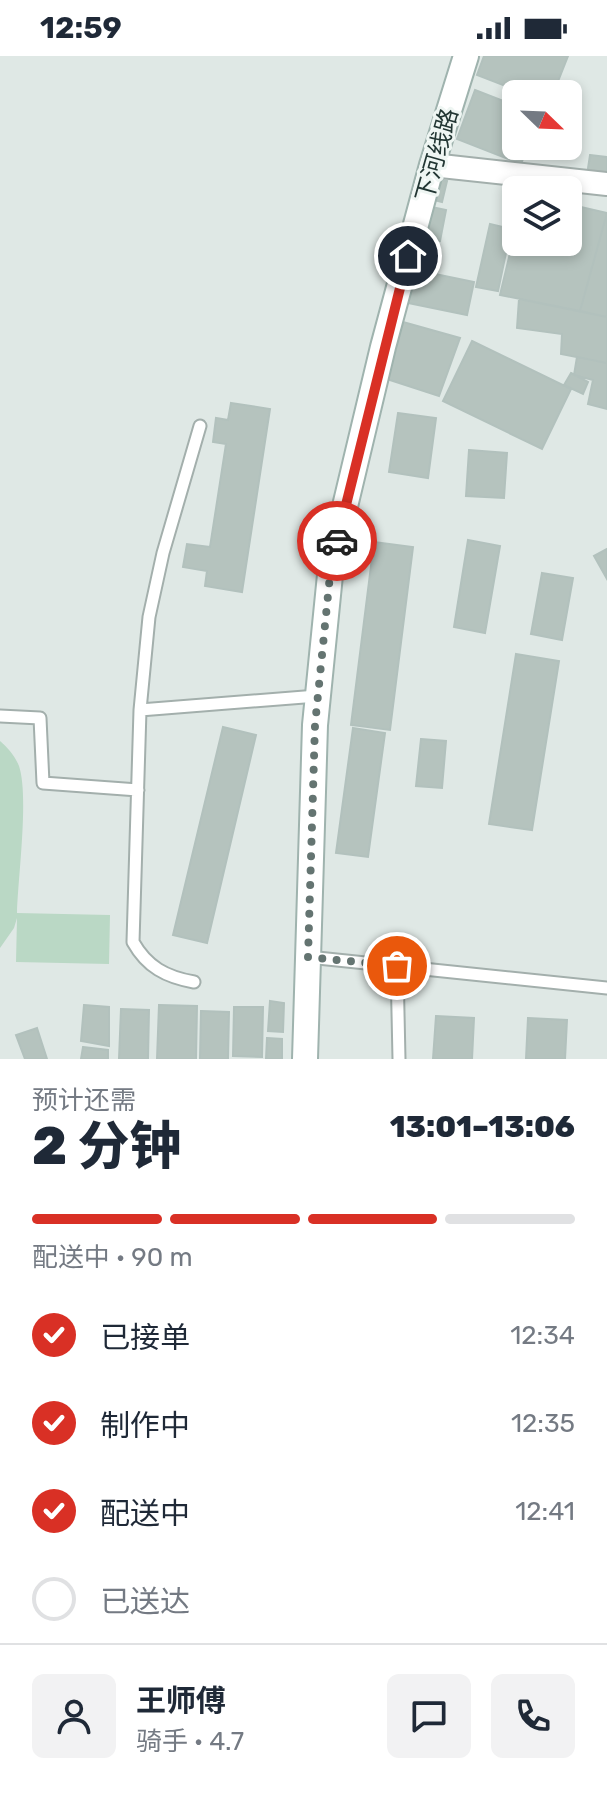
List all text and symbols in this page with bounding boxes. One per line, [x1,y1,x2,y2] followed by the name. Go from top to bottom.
[40,10,122,46] text: 12:59
[502,80,582,160] north arrow
[502,80,582,256] map controls
[410,105,464,205] street label: 下河线路
[502,176,582,256] button: layers
[374,222,442,290] pin
[386,234,430,278] icon: home
[297,501,377,581] courier
[315,519,359,563] icon: car
[363,932,431,1000] pin
[375,944,419,988] icon: bag
[32,1085,136,1116] text: 预计还需
[390,1109,575,1145] text: 13:01–13:06
[32,1115,182,1177] text: 2 分钟
[32,1242,193,1273] text: 配送中 · 90 m
[32,1313,76,1357] icon: check
[100,1320,190,1356] text: 已接单
[510,1320,575,1351] text: 12:34
[32,1401,76,1445] icon: check
[100,1408,190,1444] text: 制作中
[511,1408,575,1439] text: 12:35
[32,1489,76,1533] icon: check
[100,1496,190,1532] text: 配送中
[515,1496,575,1527] text: 12:41
[100,1584,190,1620] text: 已送达
[32,1674,116,1758] button: person
[387,1674,471,1758] button: chat
[491,1674,575,1758] button: phone
[136,1683,226,1719] text: 王师傅
[136,1726,244,1757] text: 骑手 · 4.7

